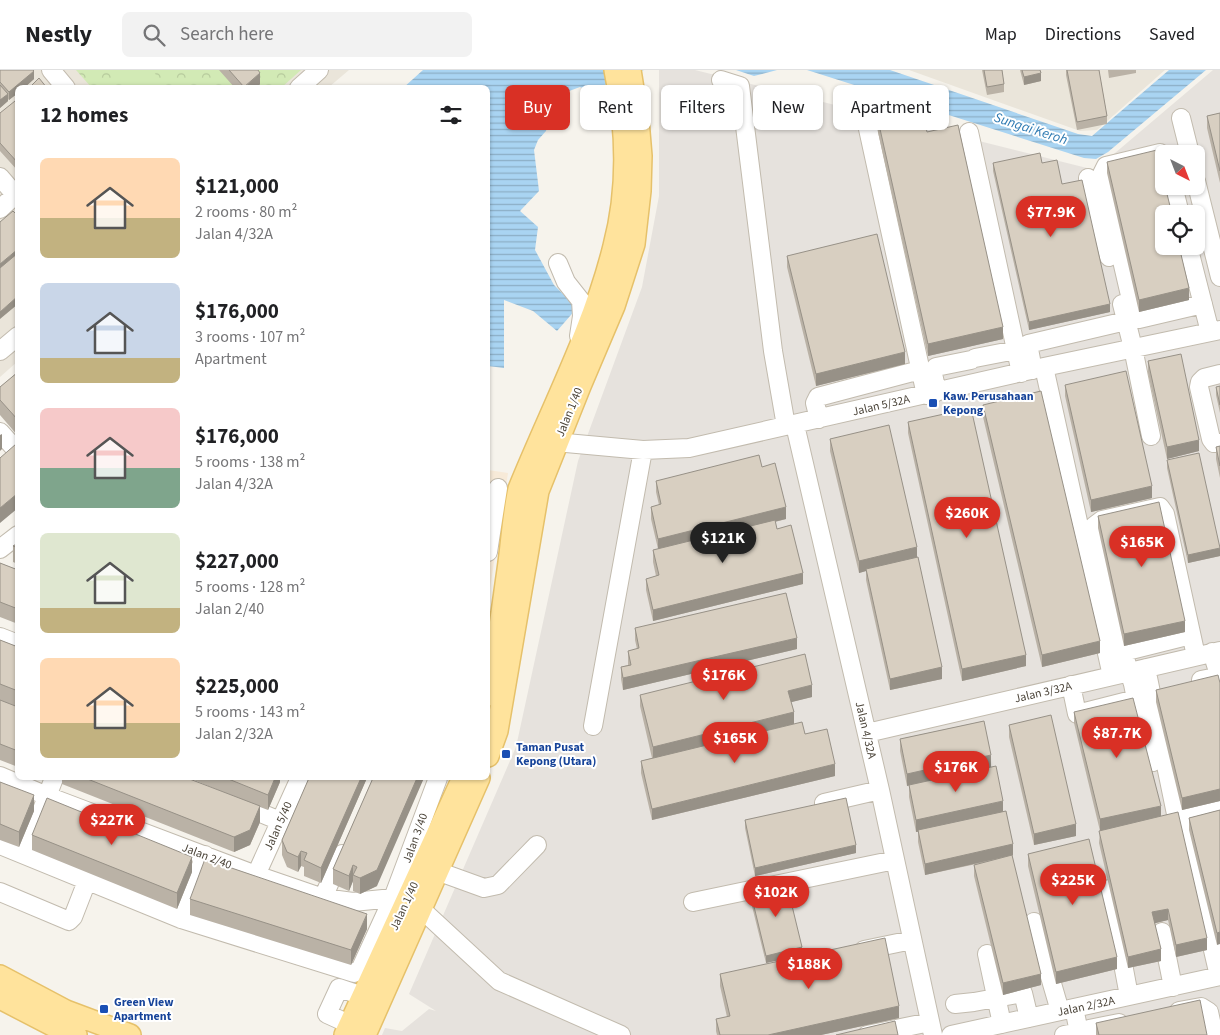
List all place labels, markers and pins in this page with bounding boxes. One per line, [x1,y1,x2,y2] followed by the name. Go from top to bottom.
[1010,196,1092,238] pin: $77.9K
[943,388,1034,419] place label: Kaw. Perusahaan Kepong
[927,397,939,409] marker: Kaw. Perusahaan Kepong
[932,496,1002,539] pin: $260K
[688,522,758,564] pin: $121K
[1107,526,1177,568] pin: $165K
[689,658,759,701] pin: $176K
[1076,716,1158,759] pin: $87.7K
[700,722,770,764] pin: $165K
[516,739,596,770] place label: Taman Pusat Kepong (Utara)
[500,748,512,760] marker: Taman Pusat Kepong (Utara)
[921,750,991,793] pin: $176K
[77,804,147,846] pin: $227K
[1038,864,1108,906] pin: $225K
[741,876,811,918] pin: $102K
[774,948,844,990] pin: $188K
[113,994,174,1025] place label: Green View Apartment
[98,1003,110,1015] marker: Green View Apartment

